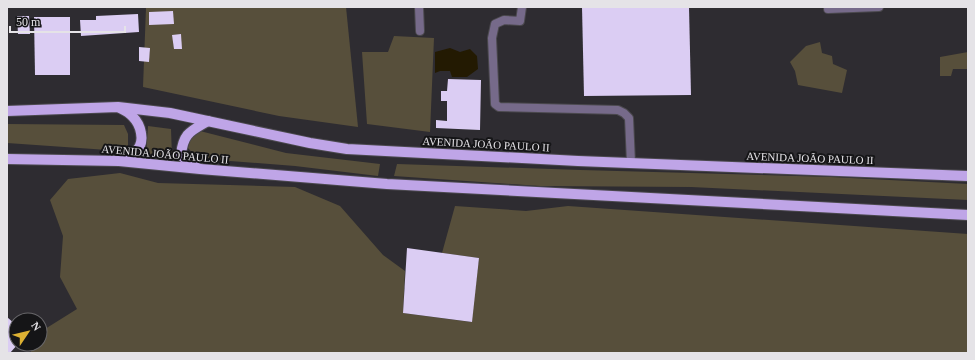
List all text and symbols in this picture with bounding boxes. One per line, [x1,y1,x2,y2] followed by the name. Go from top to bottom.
[10,8,125,34] scale bar
[16,15,41,29] text: 50 m
[422,135,550,153] street label: AVENIDA JOÃO PAULO II
[101,142,229,166] street label: AVENIDA JOÃO PAULO II
[746,150,874,166] street label: AVENIDA JOÃO PAULO II
[8,312,48,352] north arrow
[29,320,43,333] text: N

